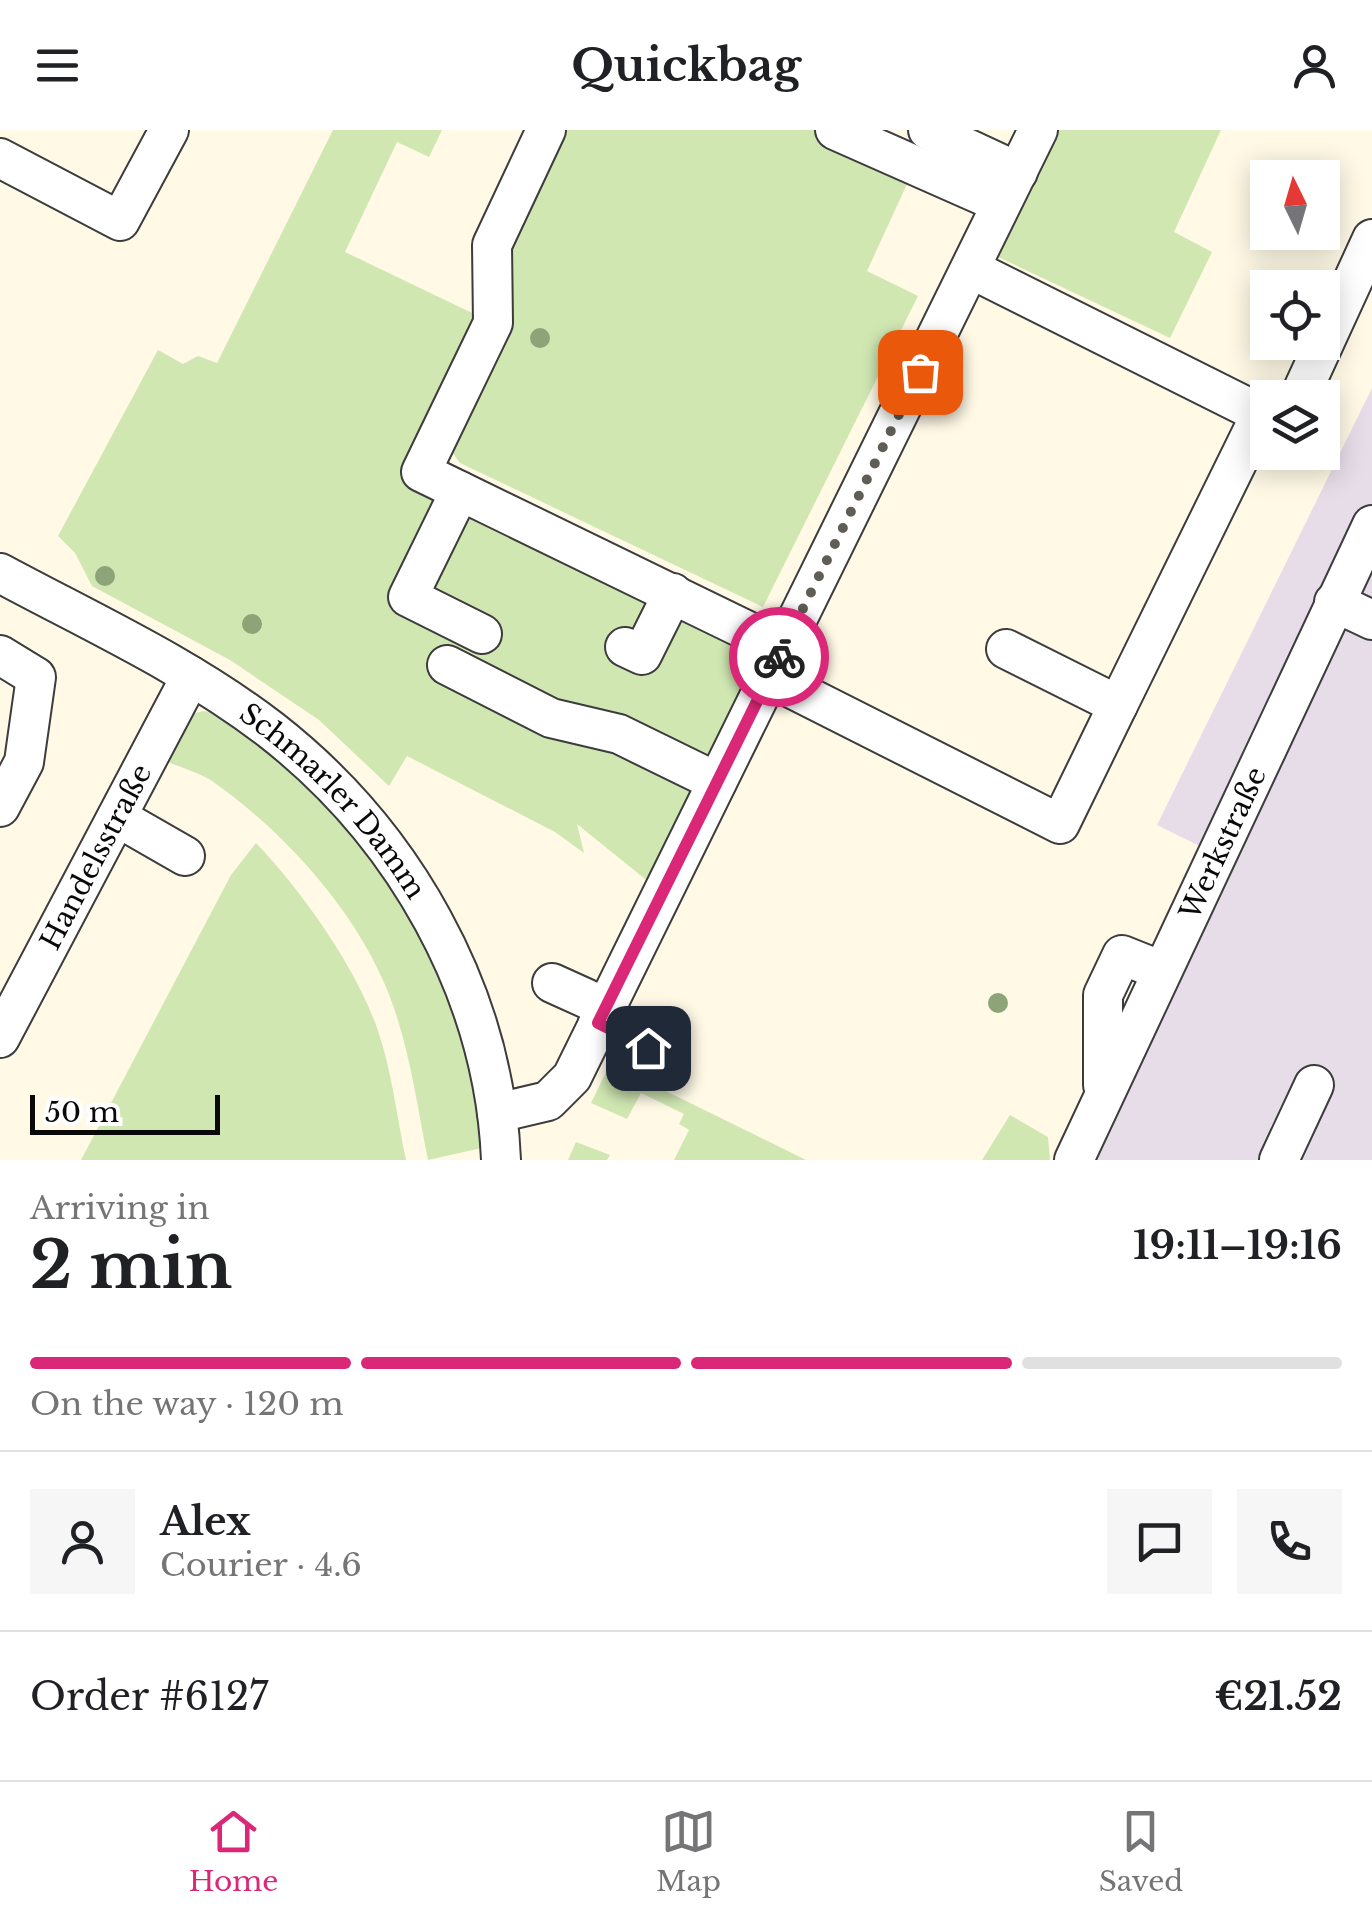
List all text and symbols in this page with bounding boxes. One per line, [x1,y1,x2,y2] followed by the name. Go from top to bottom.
[571,37,801,93] text: Quickbag
[30,38,85,93] icon: menu
[1287,38,1342,93] icon: person
[1250,160,1340,250] north arrow
[1250,160,1340,470] map controls
[1250,270,1340,360] button: locate
[878,330,963,415] pin
[893,345,948,400] icon: bag
[1250,380,1340,470] button: layers
[729,607,829,707] courier
[752,630,807,685] icon: bike
[233,696,433,905] street label: Schmarler Damm
[33,758,159,956] street label: Handelsstraße
[1172,761,1274,926] street label: Werkstraße
[606,1006,691,1091] pin
[621,1021,676,1076] icon: home
[30,1090,220,1134] scale bar
[45,1095,119,1130] text: 50 m
[30,1188,209,1228] text: Arriving in
[1133,1222,1342,1269] text: 19:11–19:16
[30,1225,232,1306] text: 2 min
[30,1384,344,1424] text: On the way · 120 m
[30,1489,135,1594] button: person
[1107,1489,1212,1594] button: chat
[1237,1489,1342,1594] button: phone
[160,1498,251,1545] text: Alex
[160,1545,362,1585] text: Courier · 4.6
[30,1673,268,1720] text: Order #6127
[1215,1673,1342,1720] text: €21.52
[189,1804,278,1899] tab: Home
[656,1804,721,1899] tab: Map
[1099,1804,1183,1899] tab: Saved

